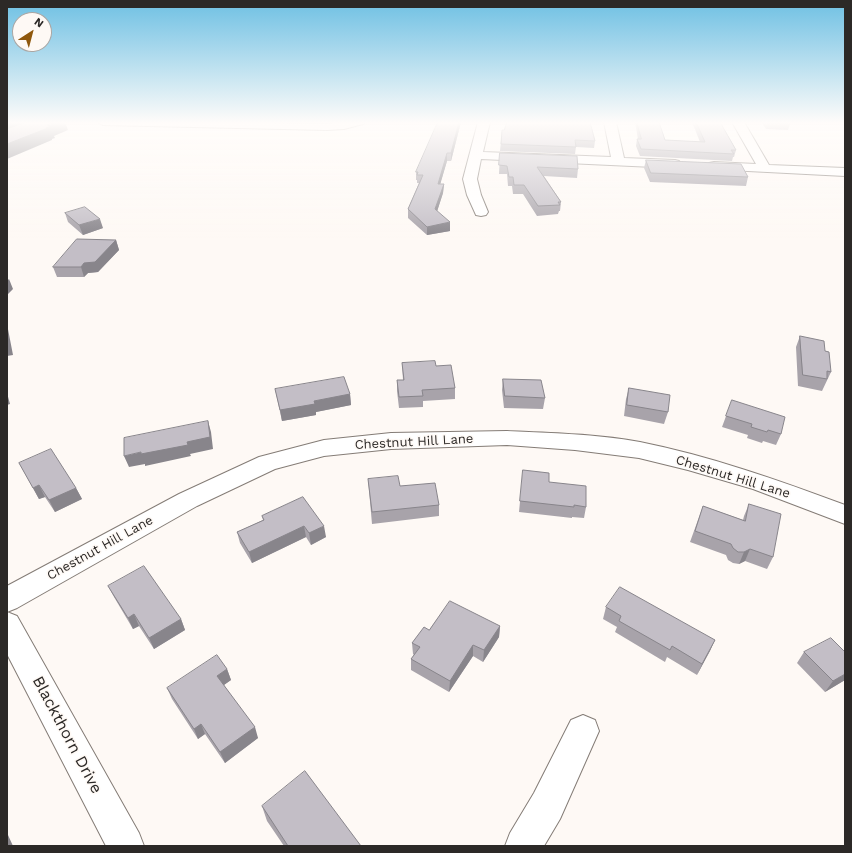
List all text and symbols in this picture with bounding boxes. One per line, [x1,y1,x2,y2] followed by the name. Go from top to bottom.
[12,12,52,52] north arrow
[32,15,46,30] text: N
[354,431,474,453] street label: Chestnut Hill Lane
[674,452,792,502] street label: Chestnut Hill Lane
[44,512,156,584] street label: Chestnut Hill Lane
[28,673,106,797] street label: Blackthorn Drive

